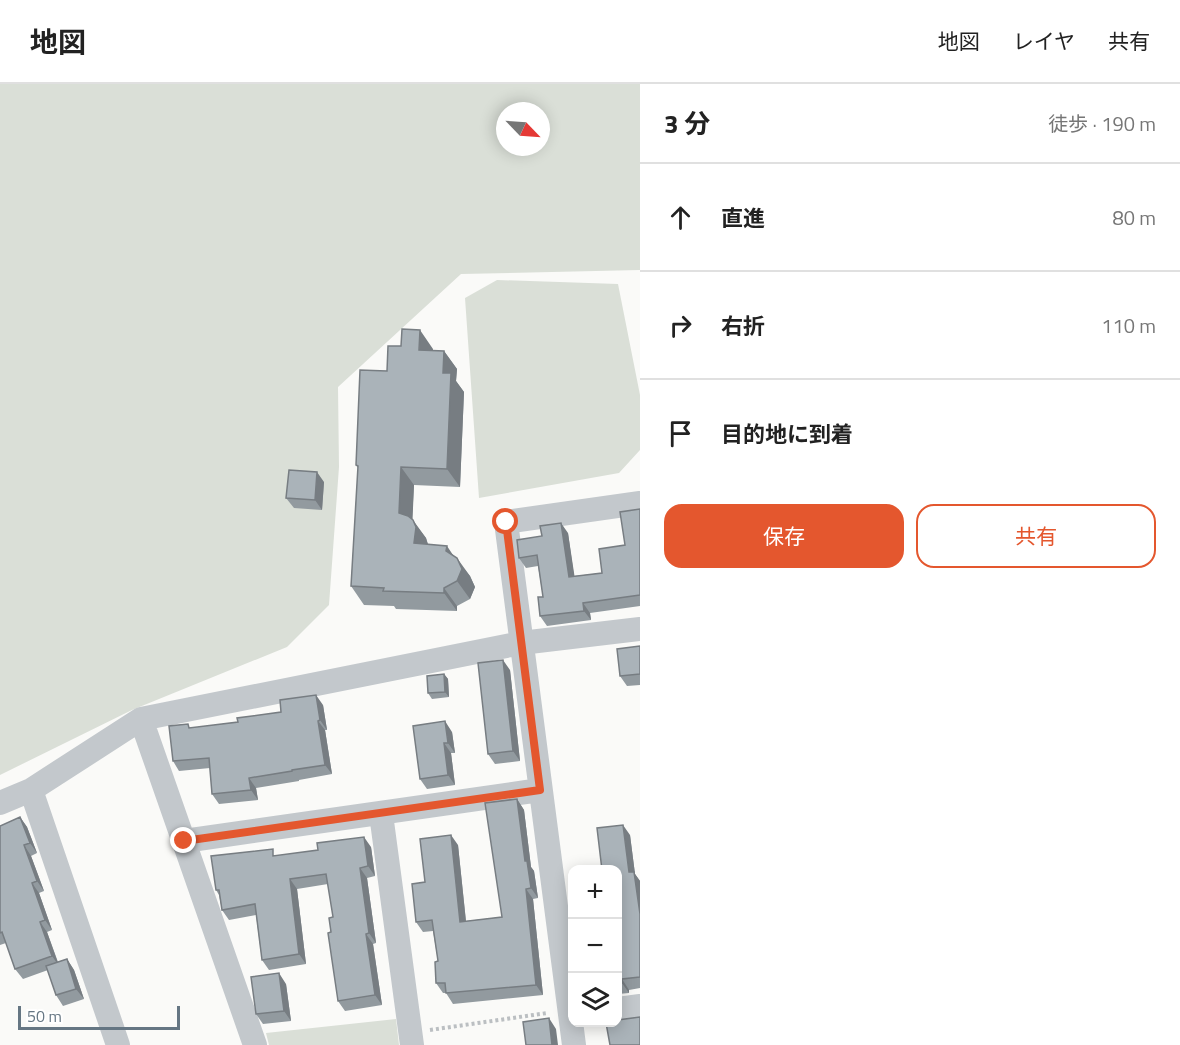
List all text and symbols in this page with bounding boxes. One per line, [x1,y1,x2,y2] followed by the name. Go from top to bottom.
[30,20,86,63] text: 地図
[938,25,980,57] text: 地図
[1013,25,1075,57] text: レイヤ
[1108,25,1150,57] text: 共有
[496,102,550,156] north arrow
[664,104,710,143] text: 3 分
[1048,108,1156,139] text: 徒歩 · 190 m
[664,201,697,234] icon: ahead
[721,201,765,235] text: 直進
[1112,202,1156,233] text: 80 m
[664,309,697,342] icon: right
[721,309,765,343] text: 右折
[1101,310,1156,341] text: 110 m
[664,417,697,450] icon: arrive
[721,417,853,451] text: 目的地に到着
[664,504,904,568] button: 保存
[916,504,1156,568] button: 共有
[492,508,518,534] route start
[170,827,196,853] route end
[568,865,622,1027] map controls
[568,865,622,919] button: +
[568,919,622,973] button: −
[568,973,622,1027] button: layers
[18,1003,180,1030] scale bar
[27,1004,62,1028] text: 50 m

